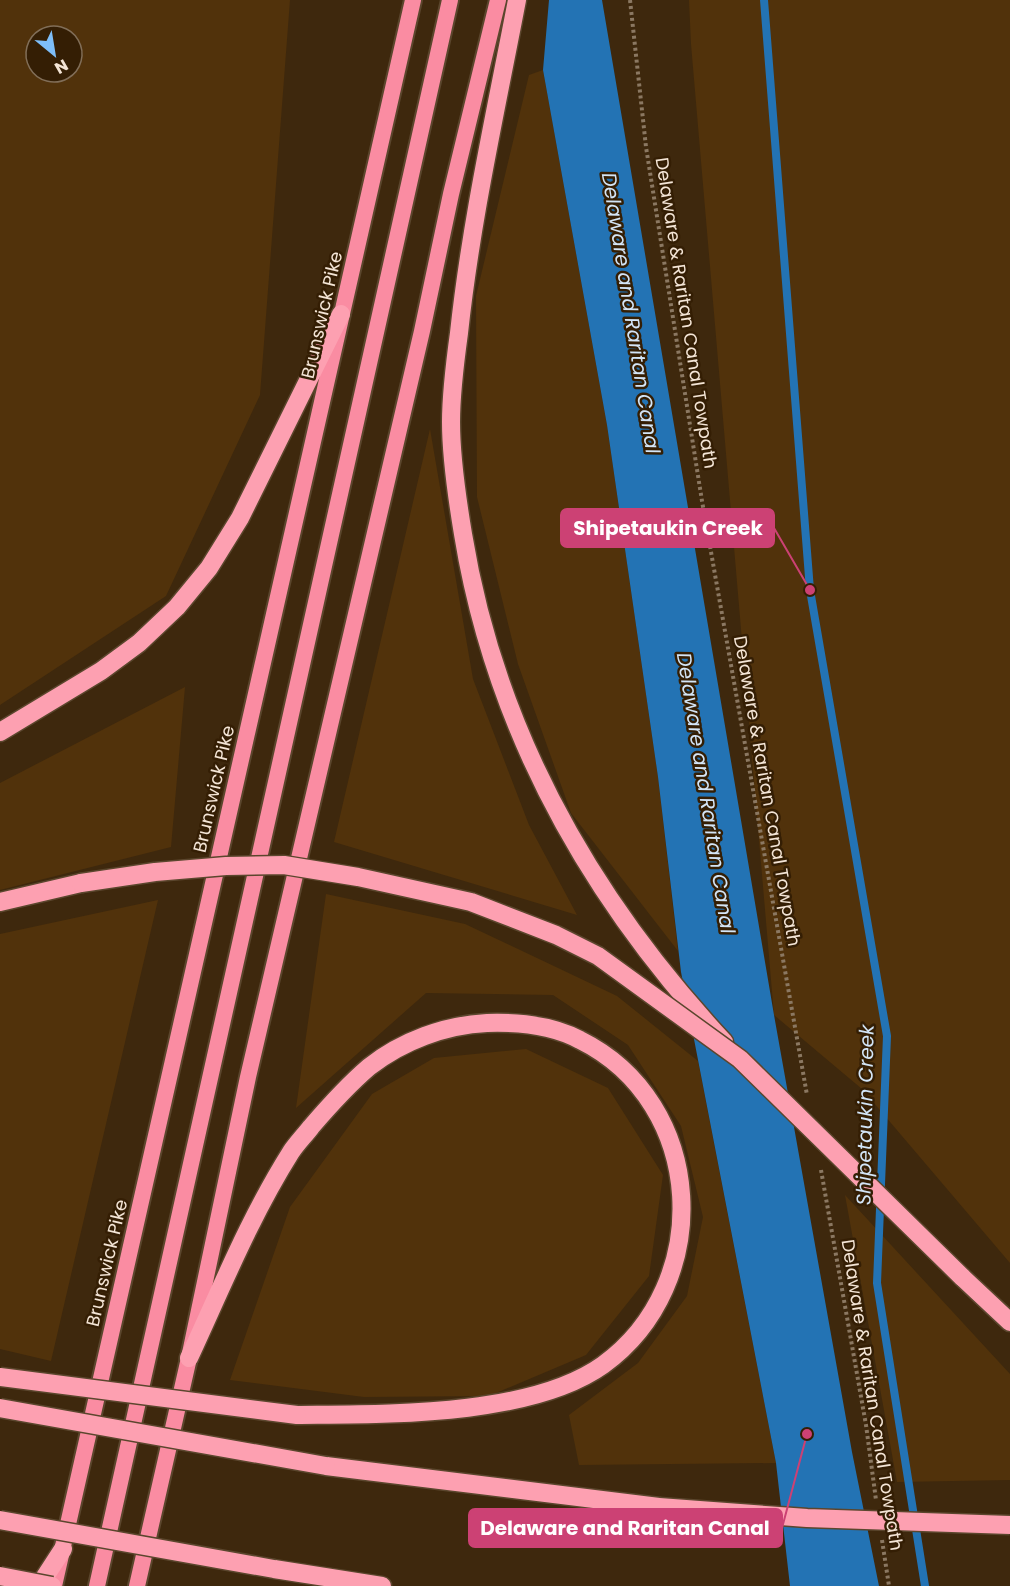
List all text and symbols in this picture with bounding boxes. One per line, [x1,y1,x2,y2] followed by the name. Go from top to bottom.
[24,24,84,84] north arrow
[50,54,72,80] text: N
[650,155,723,470] street label: Delaware & Raritan Canal Towpath
[595,170,667,456] water label: Delaware and Raritan Canal
[295,249,348,381] street label: Brunswick Pike
[561,509,774,547] callout: Shipetaukin Creek
[573,514,763,542] text: Shipetaukin Creek
[728,634,807,948] street label: Delaware & Raritan Canal Towpath
[670,650,742,936] water label: Delaware and Raritan Canal
[187,723,240,855] street label: Brunswick Pike
[849,1023,881,1206] water label: Shipetaukin Creek
[80,1197,133,1329] street label: Brunswick Pike
[836,1237,909,1552] street label: Delaware & Raritan Canal Towpath
[469,1509,782,1547] callout: Delaware and Raritan Canal
[480,1514,770,1542] text: Delaware and Raritan Canal

